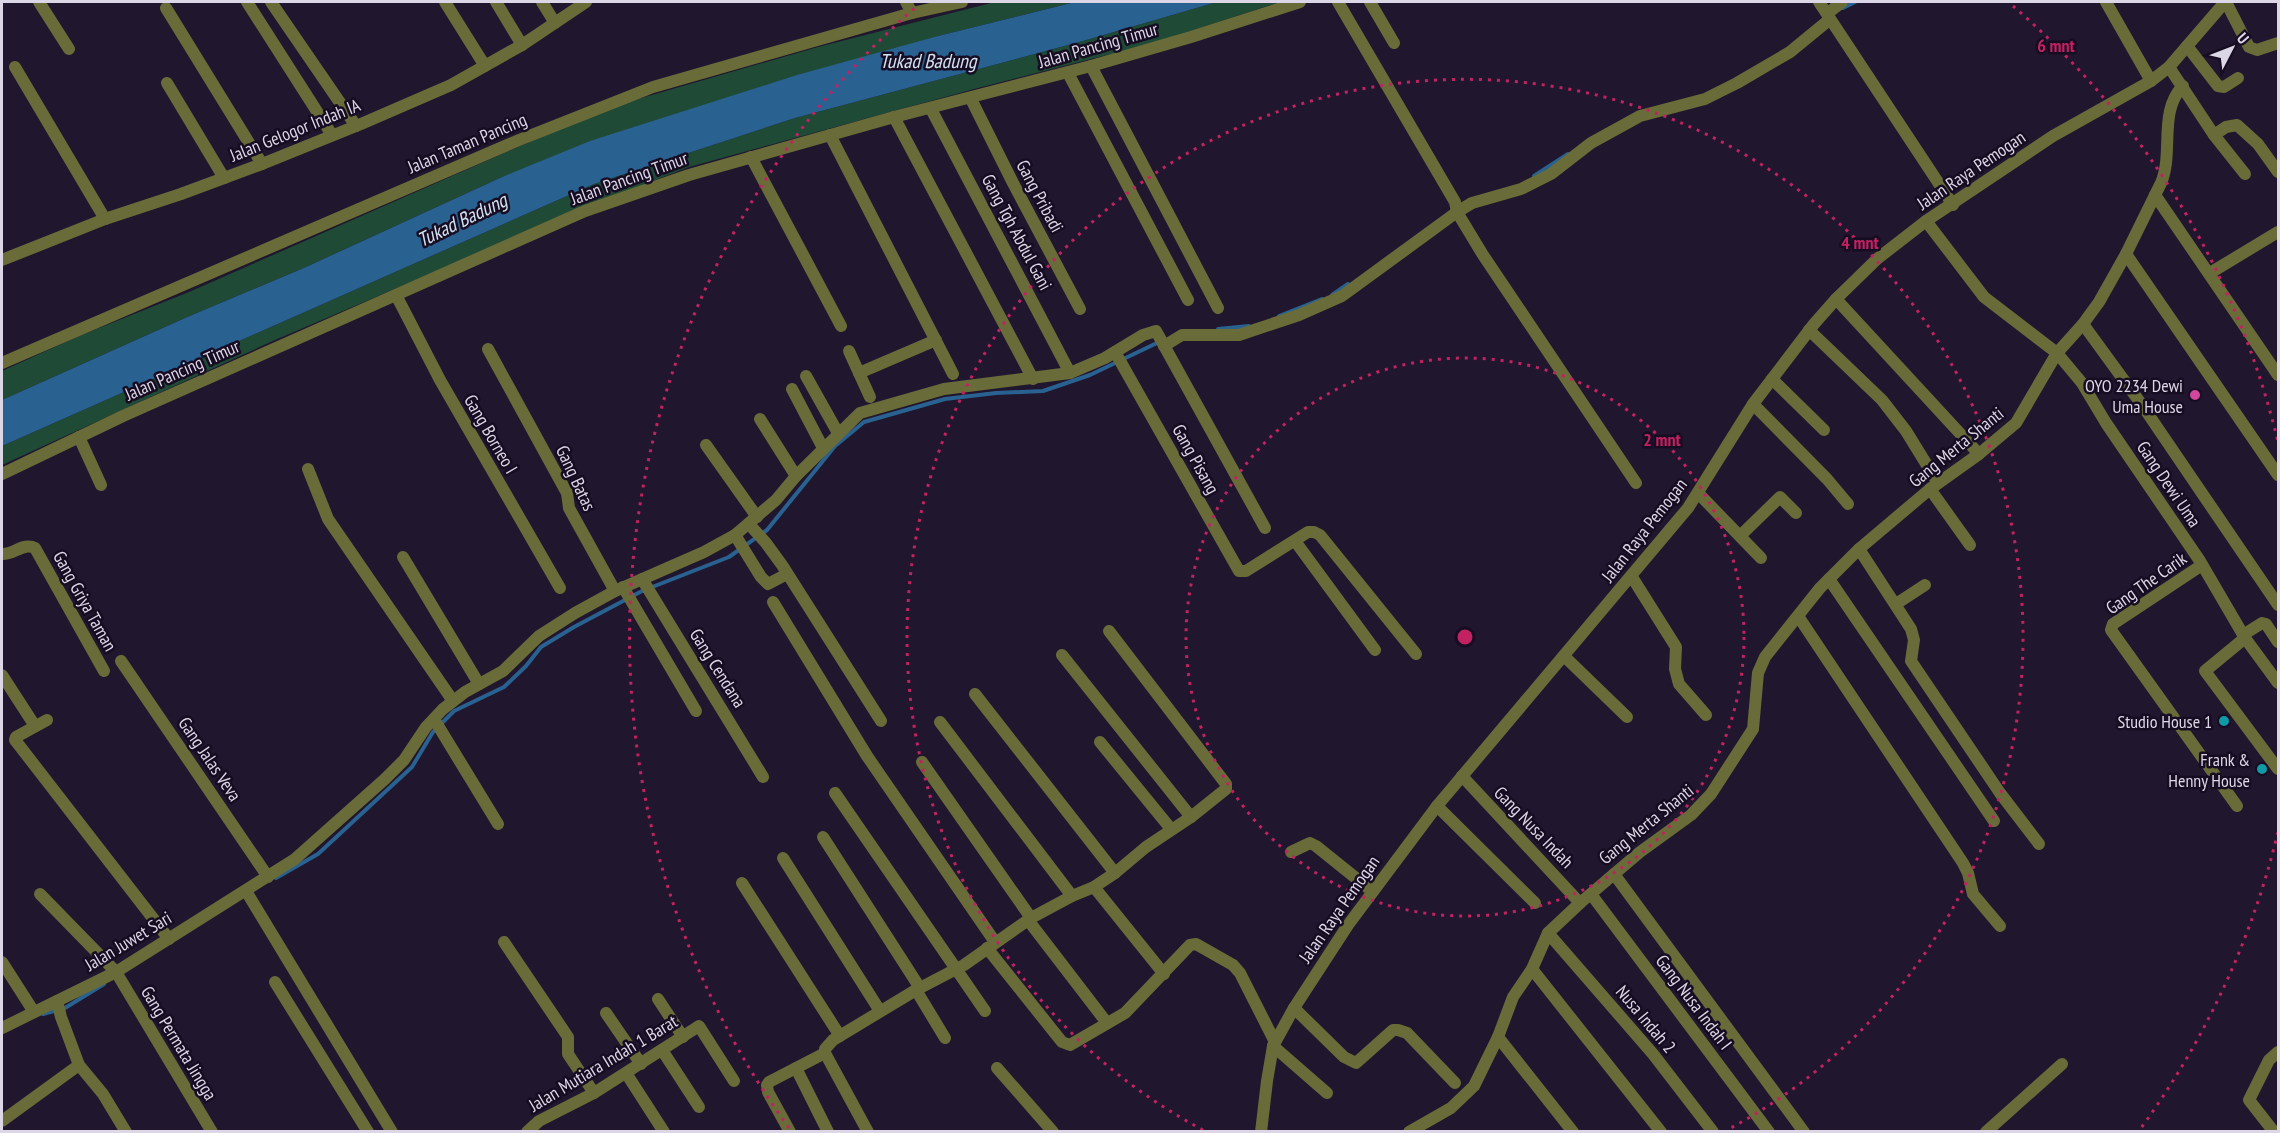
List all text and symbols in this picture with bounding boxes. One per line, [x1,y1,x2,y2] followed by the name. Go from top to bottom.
[1035,17,1160,73] street label: Jalan Pancing Timur
[2202,18,2262,78] north arrow
[2233,28,2253,48] text: U
[2037,34,2076,57] text: 6 mnt
[880,48,978,74] water label: Tukad Badung
[225,93,364,167] street label: Jalan Gelogor Indah IA
[403,108,530,179] street label: Jalan Taman Pancing
[1912,125,2030,215] street label: Jalan Raya Pemogan
[566,146,691,210] street label: Jalan Pancing Timur
[1011,156,1069,236] street label: Gang Pribadi
[977,170,1057,294] street label: Gang Tgh Abdul Gani
[413,187,512,253] water label: Tukad Badung
[1841,231,1880,254] text: 4 mnt
[120,334,243,406] street label: Jalan Pancing Timur
[2085,374,2183,418] place label: OYO 2234 Dewi Uma House
[2188,388,2202,402] marker: OYO 2234 Dewi Uma House
[459,390,523,478] street label: Gang Borneo I
[1904,402,2008,492] street label: Gang Merta Shanti
[1167,420,1225,498] street label: Gang Pisang
[1643,428,1682,451] text: 2 mnt
[2132,437,2206,531] street label: Gang Dewi Uma
[551,442,601,514] street label: Gang Batas
[1596,473,1692,587] street label: Jalan Raya Pemogan
[48,547,122,655] street label: Gang Griya Taman
[2101,547,2191,619] street label: Gang The Carik
[685,624,751,712] street label: Gang Cendana
[1455,627,1475,647] centre of rings
[2118,710,2212,733] place label: Studio House 1
[173,712,247,806] street label: Gang Jalas Veva
[2217,714,2231,728] marker: Studio House 1
[2168,748,2250,792] place label: Frank & Henny House
[2255,762,2269,776] marker: Frank & Henny House
[1594,779,1698,869] street label: Gang Merta Shanti
[1489,781,1579,873] street label: Gang Nusa Indah
[1293,851,1384,968] street label: Jalan Raya Pemogan
[80,906,176,976] street label: Jalan Juwet Sari
[1651,950,1737,1054] street label: Gang Nusa Indah I
[1611,980,1681,1058] street label: Nusa Indah 2
[136,982,222,1104] street label: Gang Permata Jingga
[524,1009,682,1117] street label: Jalan Mutiara Indah 1 Barat

